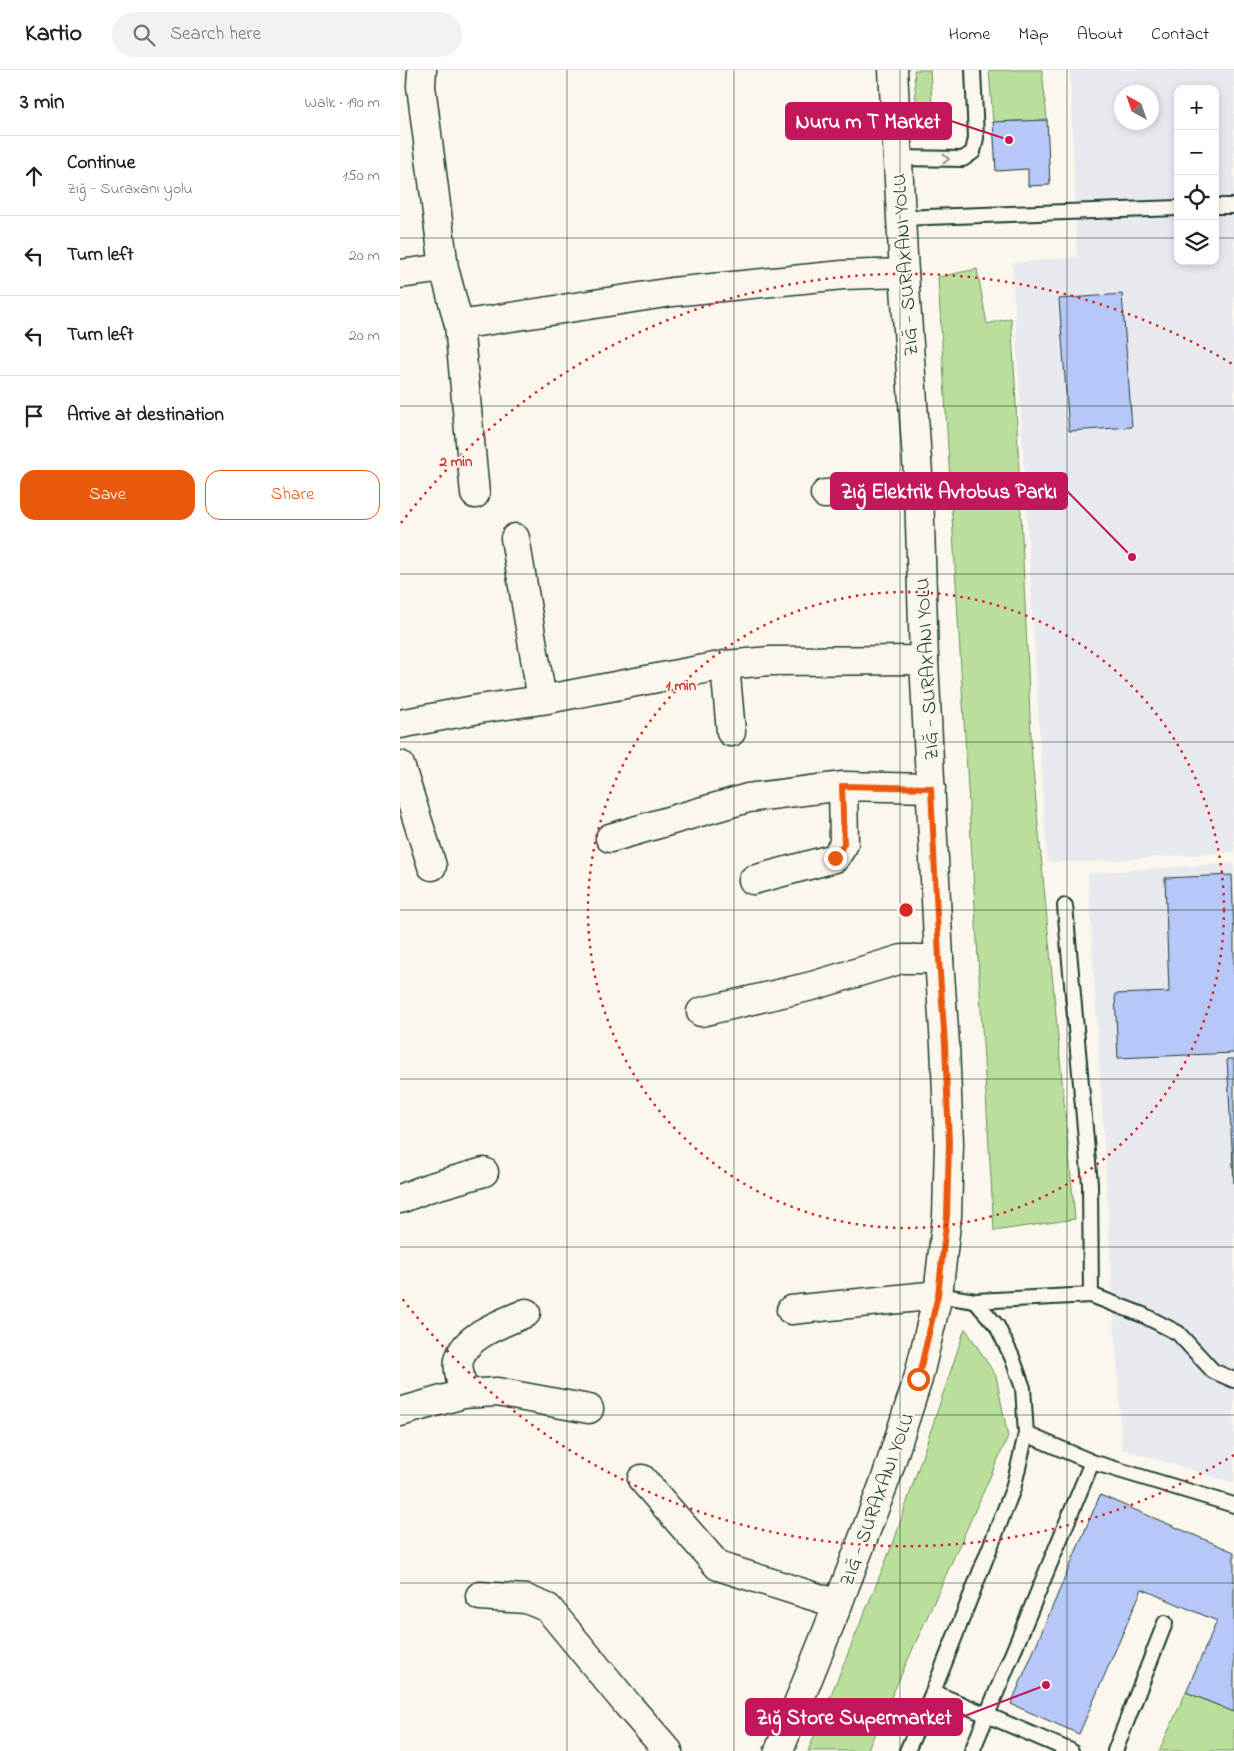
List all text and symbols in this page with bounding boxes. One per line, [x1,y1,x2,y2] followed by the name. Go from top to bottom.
[112,12,462,57] search box
[25,17,82,52] text: Kartio
[130,21,158,49] icon: search
[170,21,261,48] text: Search here
[949,22,990,48] text: Home
[1018,22,1049,48] text: Map
[1077,22,1123,48] text: About
[1151,22,1209,48] text: Contact
[1114,85,1159,130] north arrow
[1174,85,1219,265] map controls
[1174,85,1219,130] button: +
[20,88,64,118] text: 3 min
[305,91,380,115] text: Walk · 190 m
[786,103,951,139] callout: Nuru m T Market
[796,108,941,138] text: Nuru m T Market
[1174,130,1219,175] button: −
[67,150,135,177] text: Continue
[942,154,950,164] one-way arrow
[20,162,48,190] icon: ahead
[342,164,380,188] text: 150 m
[886,173,927,357] street label: ZIĞ - SURAXANI YOLU
[1174,175,1219,220] button: locate
[67,177,193,201] text: Zığ - Suraxanı yolu
[1174,220,1219,265] button: layers
[20,242,48,270] icon: left
[67,242,134,269] text: Turn left
[349,244,380,268] text: 20 m
[20,322,48,350] icon: left
[67,322,134,349] text: Turn left
[349,324,380,348] text: 20 m
[20,402,48,430] icon: arrive
[67,402,224,429] text: Arrive at destination
[439,451,473,473] text: 2 min
[20,470,195,520] button: Save
[205,470,380,520] button: Share
[831,473,1067,509] callout: Zığ Elektrik Avtobus Parkı
[841,478,1057,510] text: Zığ Elektrik Avtobus Parkı
[909,577,948,761] street label: ZIĞ - SURAXANI YOLU
[666,675,697,697] text: 1 min
[824,847,847,870] route end
[897,901,915,919] centre of rings
[907,1368,930,1391] route start
[833,1409,923,1591] street label: ZIĞ - SURAXANI YOLU
[746,1699,962,1735] callout: Zığ Store Supermarket
[756,1704,953,1736] text: Zığ Store Supermarket

